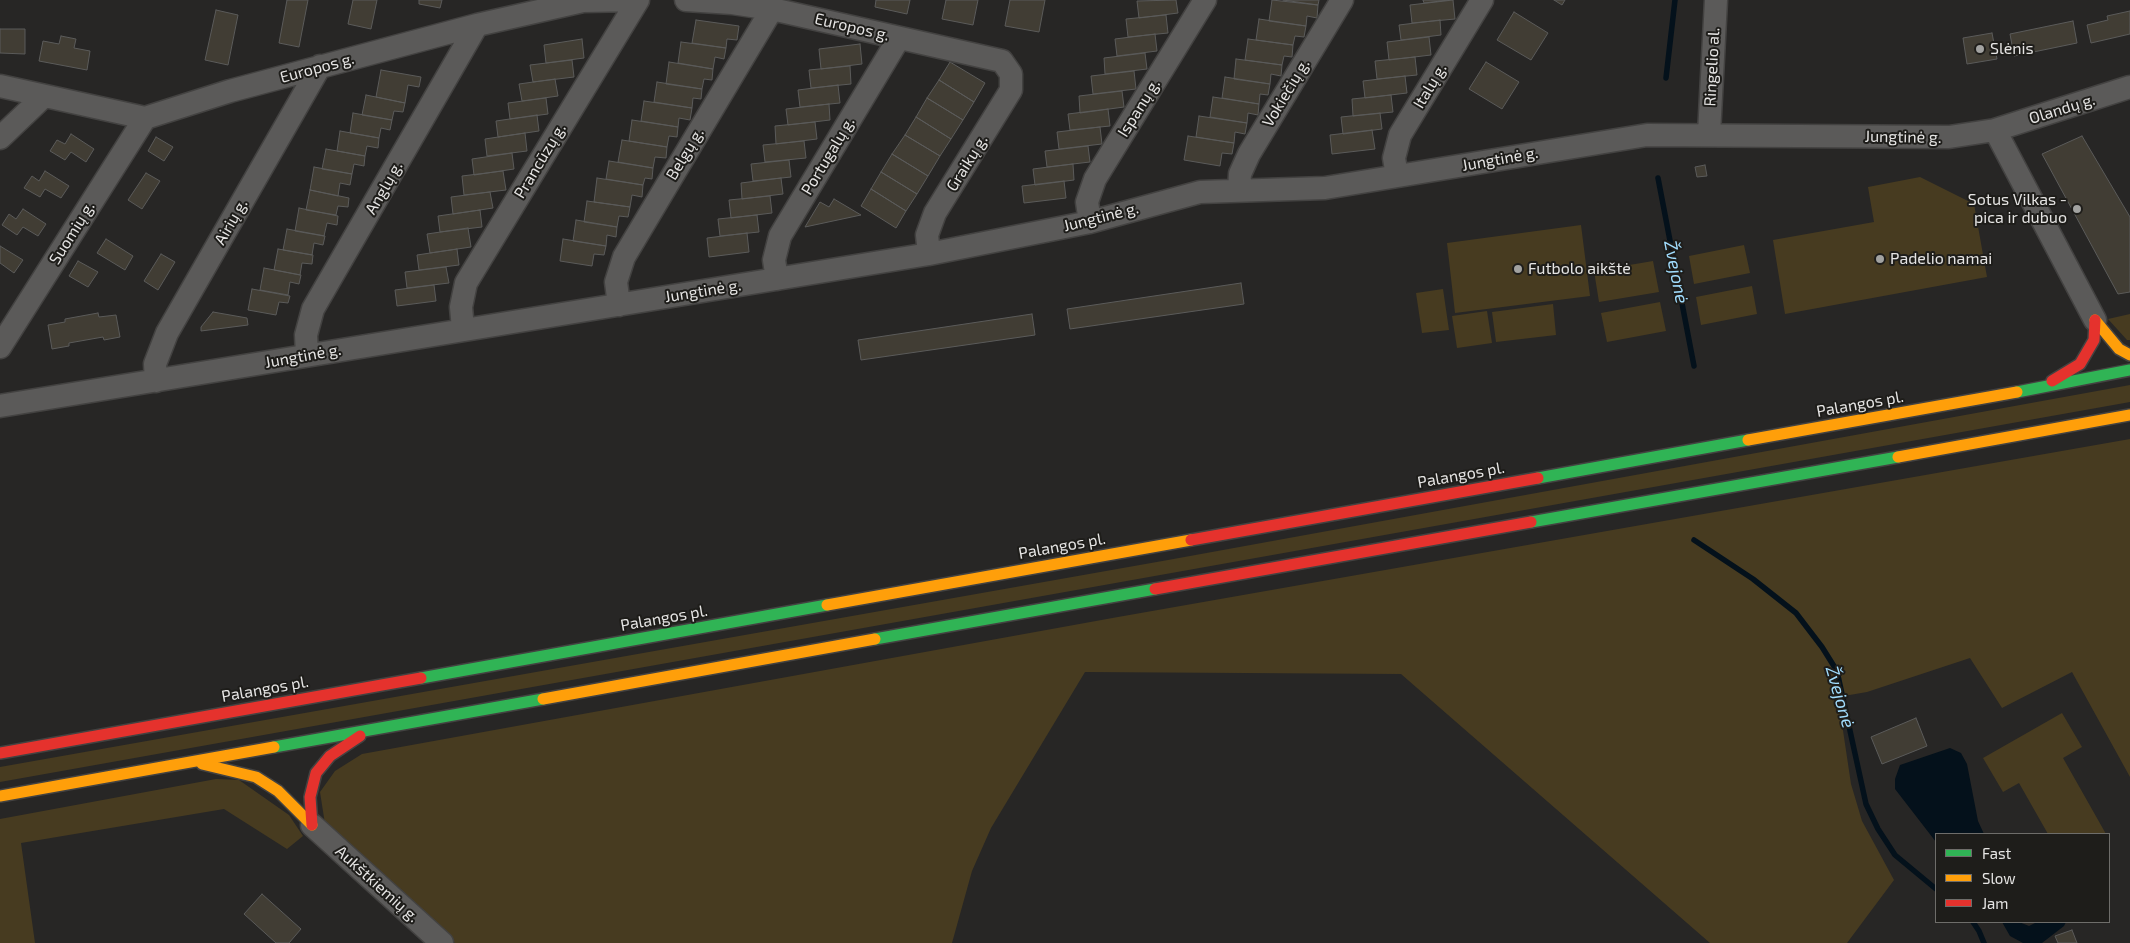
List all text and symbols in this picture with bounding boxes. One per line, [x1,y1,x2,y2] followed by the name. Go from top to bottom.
[813,9,891,45] street label: Europos g.
[1700,27,1724,107] street label: Ringelio al.
[1990,39,2034,59] place label: Slėnis
[1974,43,1986,55] marker: Slėnis
[278,49,356,87] street label: Europos g.
[1258,55,1314,131] street label: Vokiečių g.
[1409,60,1451,112] street label: Italų g.
[1114,75,1164,141] street label: Ispanų g.
[2027,90,2097,128] street label: Olandų g.
[797,113,859,199] street label: Portugalų g.
[510,120,570,202] street label: Prancūzų g.
[662,124,708,184] street label: Belgų g.
[1864,127,1942,147] street label: Jungtinė g.
[942,131,992,195] street label: Graikų g.
[1460,143,1540,175] street label: Jungtinė g.
[361,158,407,218] street label: Anglų g.
[1968,190,2067,228] place label: Sotus Vilkas - pica ir dubuo
[210,196,252,248] street label: Airių g.
[45,198,99,268] street label: Suomių g.
[1061,198,1141,236] street label: Jungtinė g.
[2071,203,2083,215] marker: Sotus Vilkas - pica ir dubuo
[1659,239,1693,305] water label: Žvejonė
[1890,249,1992,269] place label: Padelio namai
[1874,253,1886,265] marker: Padelio namai
[1528,259,1631,279] place label: Futbolo aikštė
[1512,263,1524,275] marker: Futbolo aikštė
[664,276,742,306] street label: Jungtinė g.
[263,340,343,372] street label: Jungtinė g.
[1815,387,1905,421] street label: Palangos pl.
[1416,458,1506,492] street label: Palangos pl.
[1017,529,1107,563] street label: Palangos pl.
[619,601,709,635] street label: Palangos pl.
[1821,663,1859,731] water label: Žvejonė
[220,672,310,706] street label: Palangos pl.
[1935,833,2110,923] legend
[331,842,423,926] street label: Aukštkiemių g.
[1982,844,2011,862] text: Fast
[1982,869,2016,887] text: Slow
[1982,894,2008,912] text: Jam

